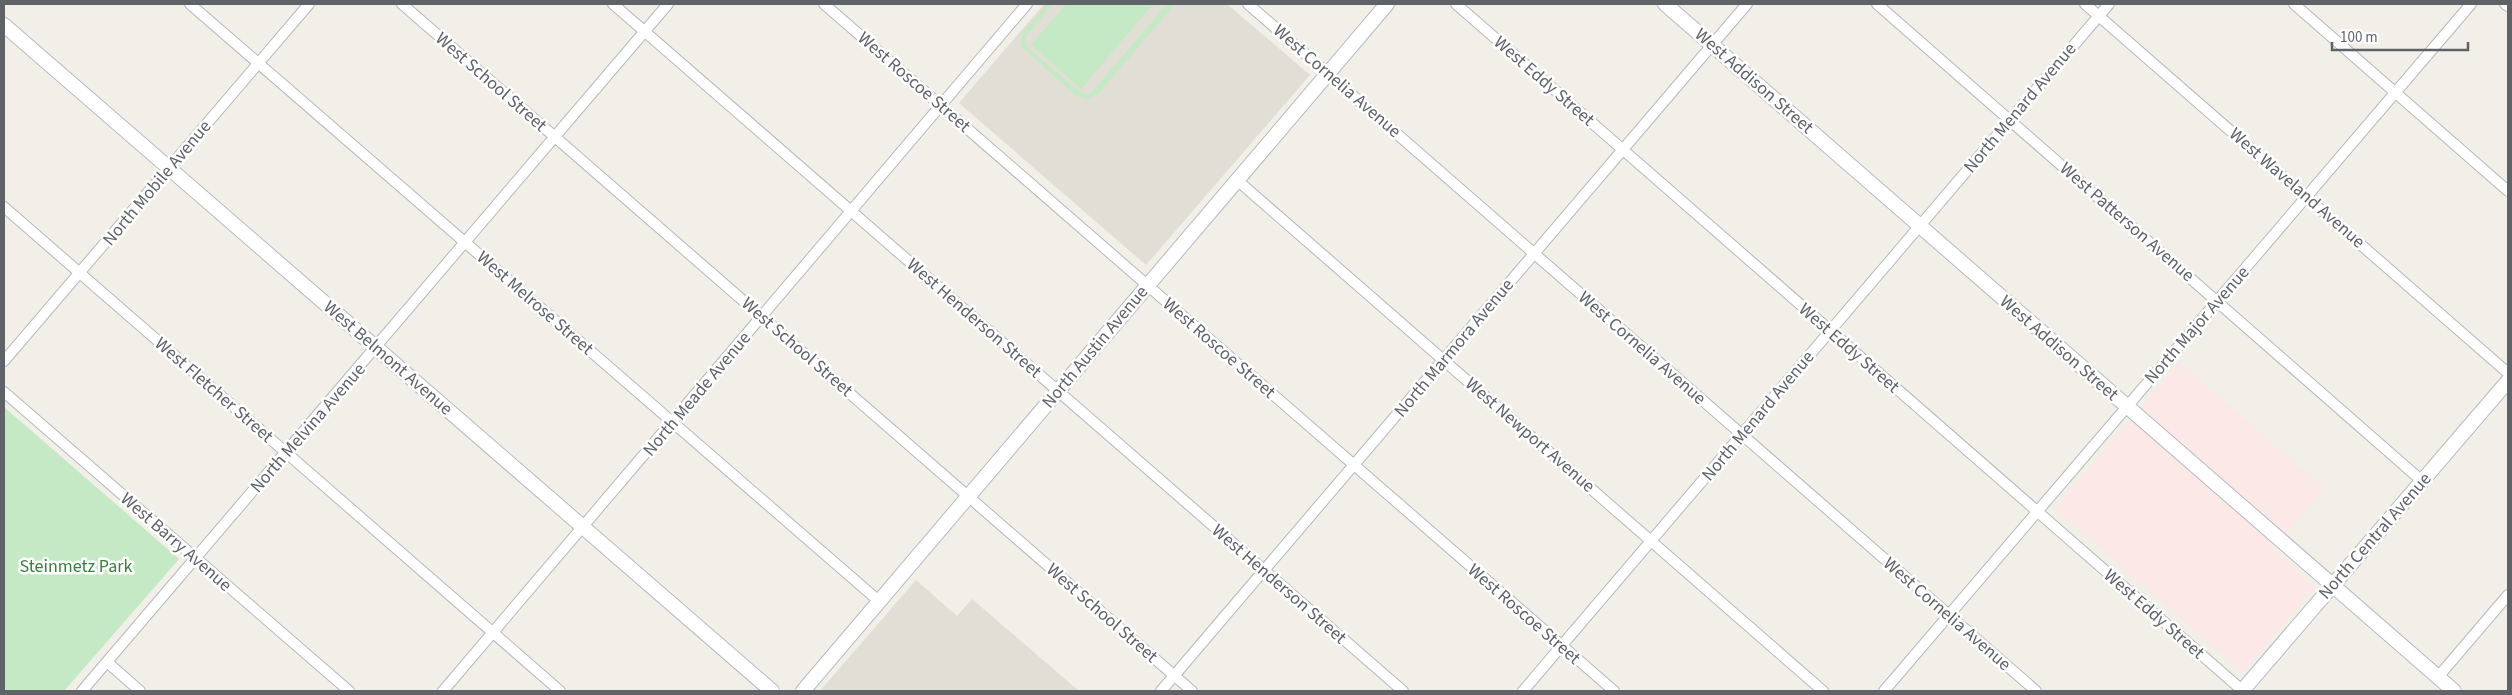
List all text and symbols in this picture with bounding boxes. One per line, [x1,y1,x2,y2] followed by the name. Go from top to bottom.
[1268,18,1406,144] street label: West Cornelia Avenue
[2332,20,2468,52] scale bar
[1689,22,1819,140] street label: West Addison Street
[852,26,976,138] street label: West Roscoe Street
[430,27,552,137] street label: West School Street
[2340,27,2378,48] text: 100 m
[1488,30,1600,132] street label: West Eddy Street
[1958,37,2082,179] street label: North Menard Avenue
[97,115,217,251] street label: North Mobile Avenue
[2224,122,2370,254] street label: West Waveland Avenue
[2054,156,2200,288] street label: West Patterson Avenue
[471,245,599,361] street label: West Melrose Street
[901,252,1047,384] street label: West Henderson Street
[2139,261,2255,389] street label: North Major Avenue
[1388,273,1520,423] street label: North Marmora Avenue
[1036,280,1154,414] street label: North Austin Avenue
[1573,285,1711,411] street label: West Cornelia Avenue
[1994,289,2124,407] street label: West Addison Street
[736,292,858,402] street label: West School Street
[1157,292,1281,404] street label: West Roscoe Street
[318,295,458,421] street label: West Belmont Avenue
[1793,297,1905,399] street label: West Eddy Street
[637,326,757,462] street label: North Meade Avenue
[149,331,279,449] street label: West Fletcher Street
[1696,345,1820,487] street label: North Menard Avenue
[245,358,371,498] street label: North Melvina Avenue
[1460,372,1600,499] street label: West Newport Avenue
[2313,467,2437,605] street label: North Central Avenue
[115,487,237,597] street label: West Barry Avenue
[1206,518,1352,650] street label: West Henderson Street
[1878,551,2016,677] street label: West Cornelia Avenue
[20,554,133,579] park label: Steinmetz Park
[1041,558,1163,668] street label: West School Street
[1462,558,1586,670] street label: West Roscoe Street
[2098,563,2210,665] street label: West Eddy Street

